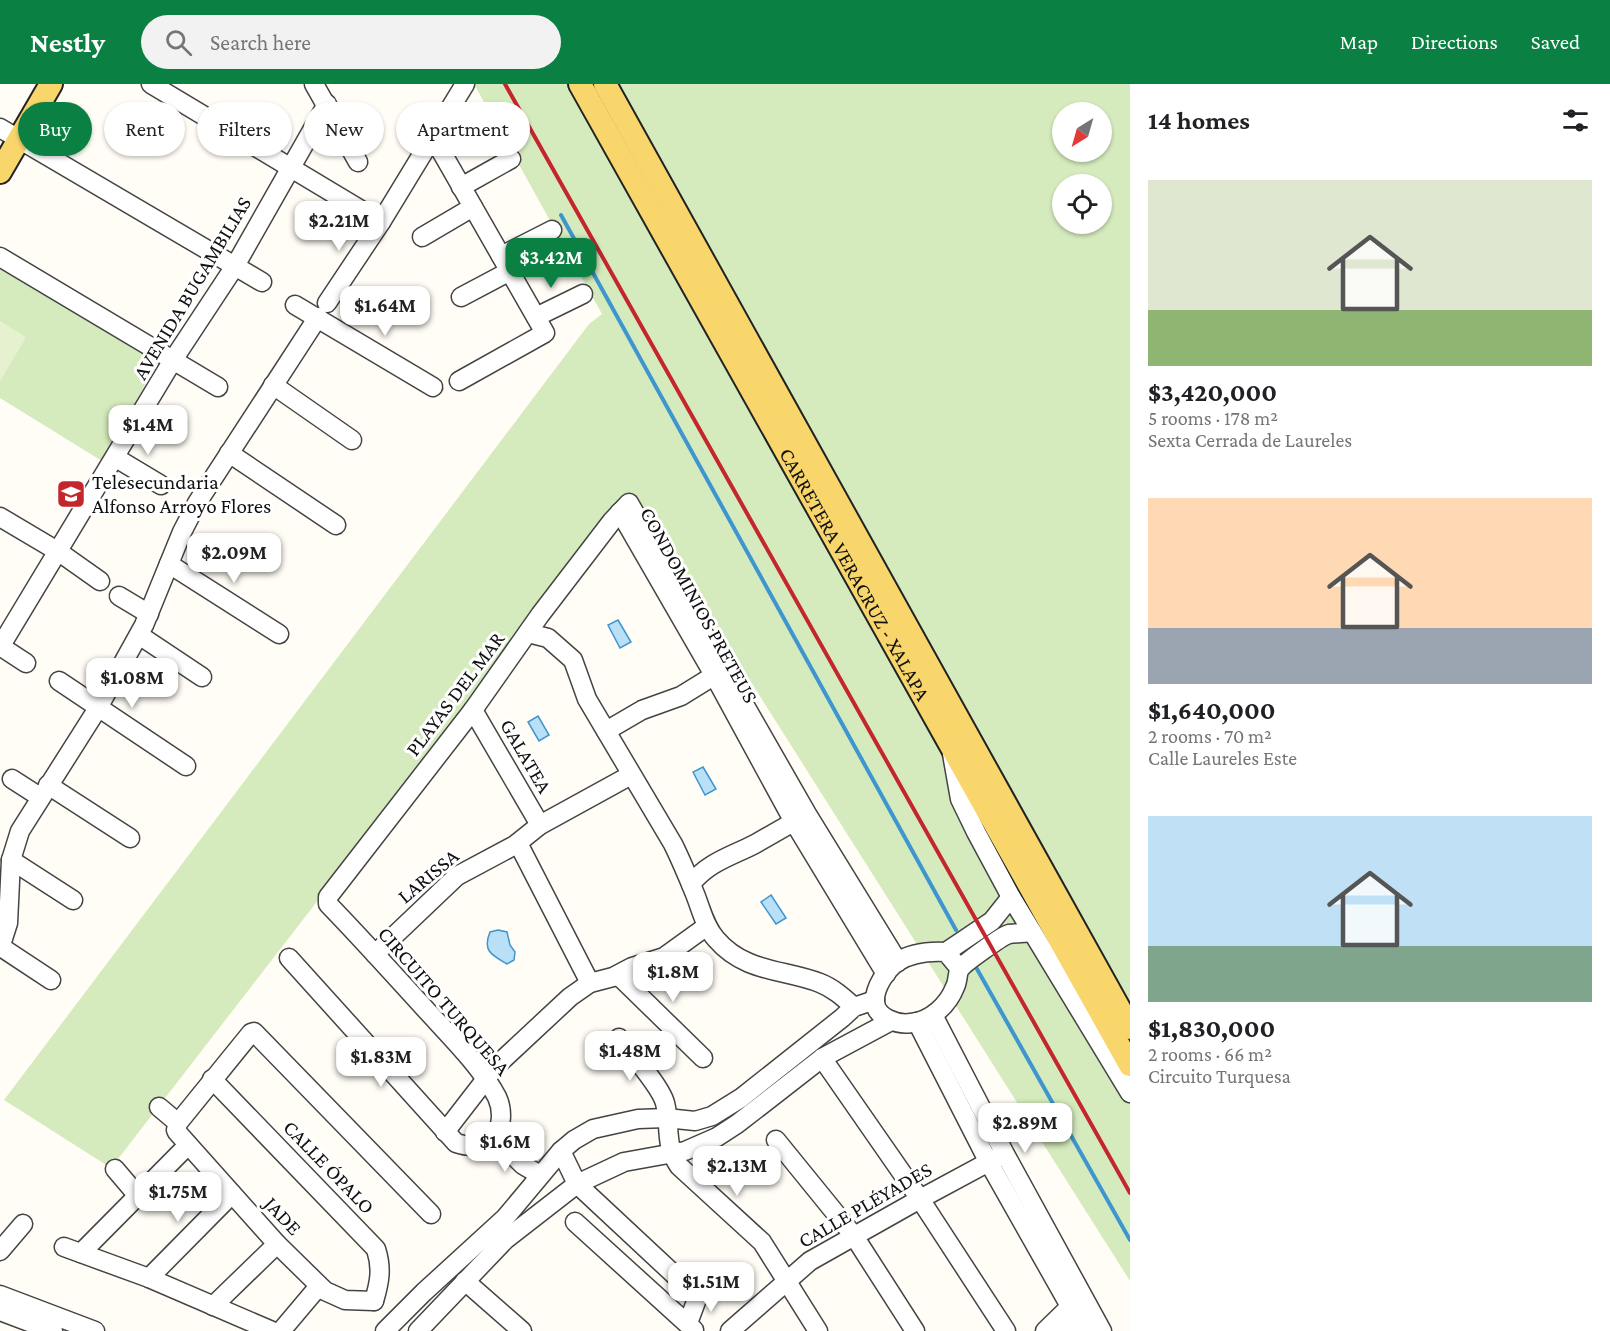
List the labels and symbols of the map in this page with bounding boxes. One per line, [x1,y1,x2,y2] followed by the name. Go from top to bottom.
[1052,102,1112,162] north arrow
[128,192,256,384] street label: AVENIDA BUGAMBILIAS
[290,201,388,252] pin: $2.21M
[502,238,600,289] pin: $3.42M
[336,286,434,337] pin: $1.64M
[106,405,190,456] pin: $1.4M
[774,444,935,705] street label: CARRETERA VERACRUZ - XALAPA
[92,470,271,518] place label: Telesecundaria Alfonso Arroyo Flores
[55,478,87,510] school or university icon: Telesecundaria Alfonso Arroyo Flores
[635,503,763,707] street label: CONDOMINIOS PRETEUS
[185,533,283,584] pin: $2.09M
[401,627,510,761] street label: PLAYAS DEL MAR
[83,658,181,709] pin: $1.08M
[495,715,557,797] street label: GALATEA
[393,844,463,908] street label: LARISSA
[373,922,515,1080] street label: CIRCUITO TURQUESA
[631,952,715,1003] pin: $1.8M
[581,1031,679,1082] pin: $1.48M
[332,1037,430,1088] pin: $1.83M
[976,1103,1074,1154] pin: $2.89M
[278,1115,380,1219] street label: CALLE ÓPALO
[463,1122,547,1173] pin: $1.6M
[688,1146,786,1197] pin: $2.13M
[794,1157,936,1253] street label: CALLE PLÉYADES
[129,1172,227,1223] pin: $1.75M
[258,1190,307,1240] street label: JADE
[662,1262,760,1313] pin: $1.51M

